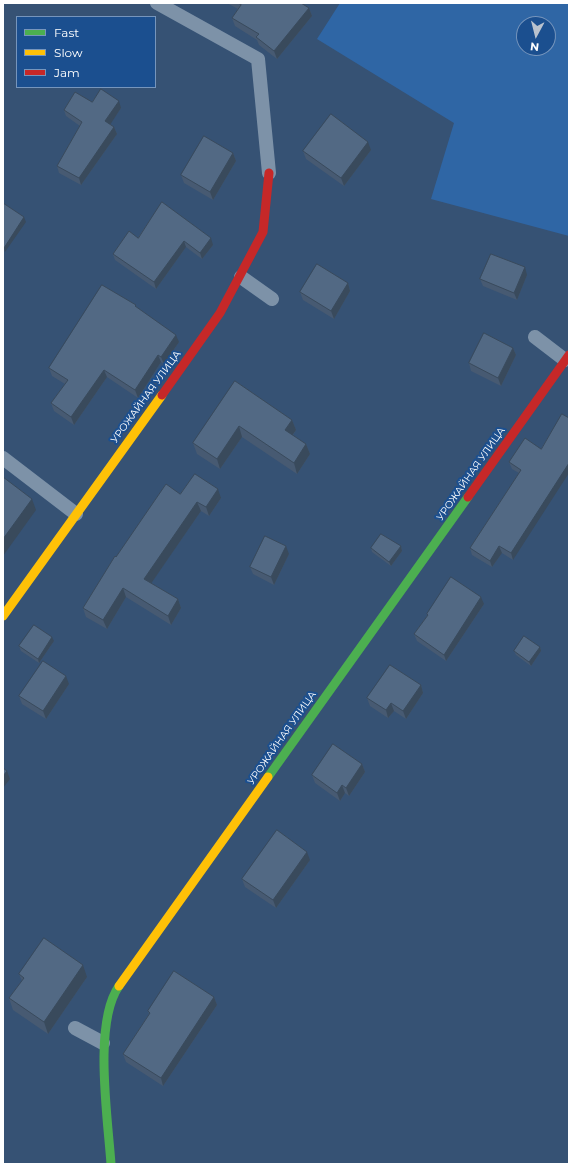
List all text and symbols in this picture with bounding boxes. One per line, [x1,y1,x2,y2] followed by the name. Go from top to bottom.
[16,16,156,88] legend
[516,16,556,56] north arrow
[54,25,79,40] text: Fast
[529,39,540,54] text: N
[54,45,83,60] text: Slow
[54,65,80,80] text: Jam
[108,349,184,445] street label: УРОЖАЙНАЯ УЛИЦА
[434,425,508,523] street label: УРОЖАЙНАЯ УЛИЦА
[245,689,319,787] street label: УРОЖАЙНАЯ УЛИЦА

